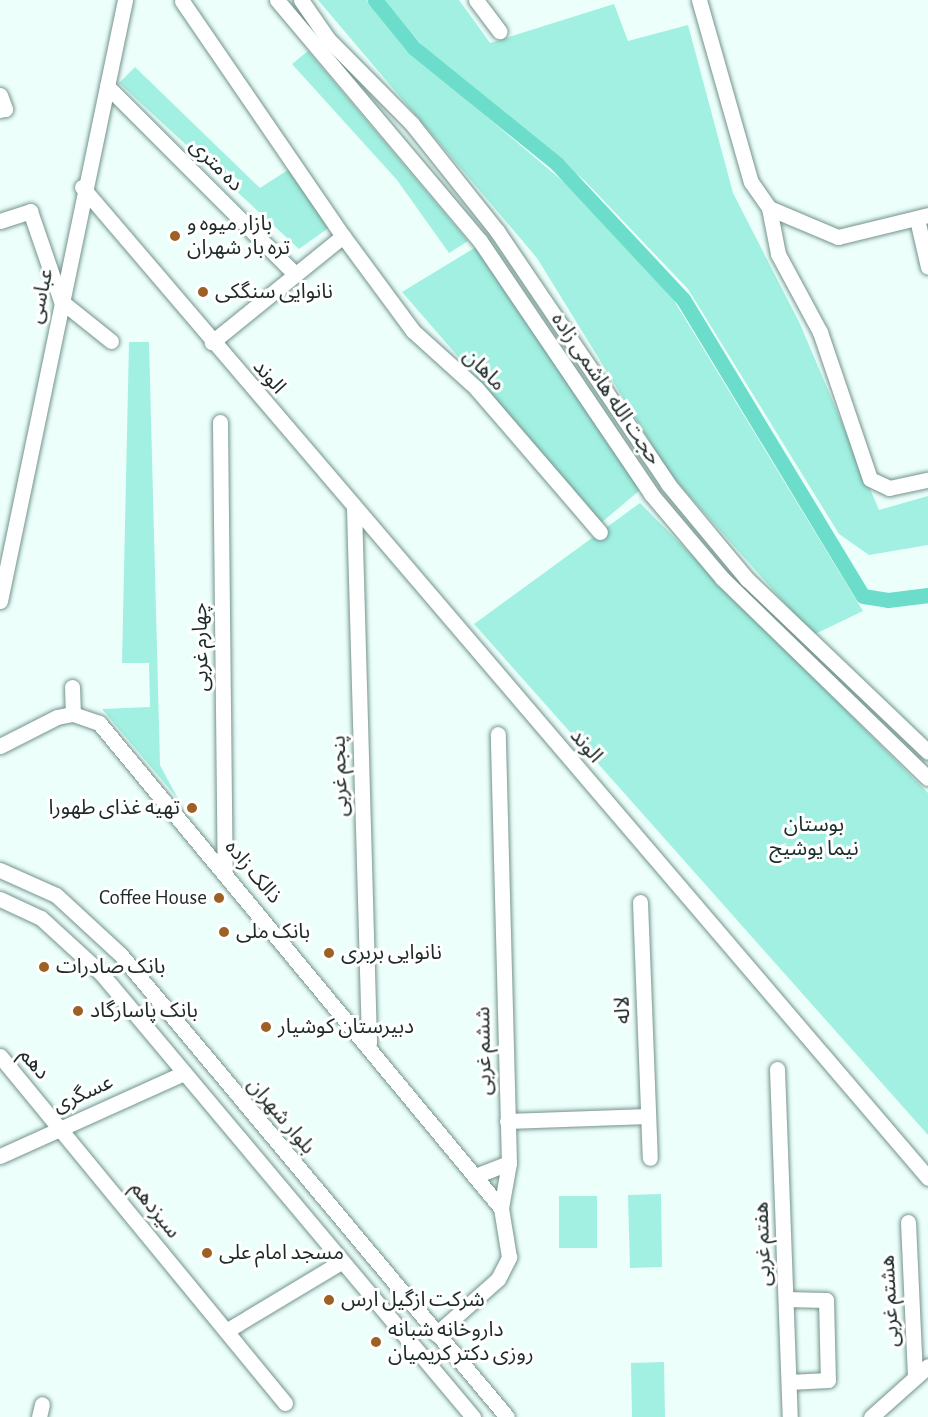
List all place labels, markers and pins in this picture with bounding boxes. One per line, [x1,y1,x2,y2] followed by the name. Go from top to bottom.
[187,211,290,261] place label: بازار میوه و تره بار شهران
[168,229,182,243] marker: بازار میوه و تره بار شهران
[215,279,333,305] place label: نانوایی سنگکی
[196,285,210,299] marker: نانوایی سنگکی
[48,795,180,821] place label: تهیه غذای طهورا
[185,801,199,815] marker: تهیه غذای طهورا
[99,885,207,911] place label: Coffee House
[212,891,226,905] marker: Coffee House
[236,919,310,945] place label: بانک ملی
[217,925,231,939] marker: بانک ملی
[341,940,442,966] place label: نانوایی بربری
[322,946,336,960] marker: نانوایی بربری
[56,954,165,980] place label: بانک صادرات
[37,960,51,974] marker: بانک صادرات
[90,998,198,1024] place label: بانک پاسارگاد
[71,1004,85,1018] marker: بانک پاسارگاد
[278,1014,414,1040] place label: دبیرستان کوشیار
[259,1020,273,1034] marker: دبیرستان کوشیار
[219,1240,344,1266] place label: مسجد امام علی
[200,1246,214,1260] marker: مسجد امام علی
[341,1287,485,1313] place label: شرکت ازگیل ارس
[322,1293,336,1307] marker: شرکت ازگیل ارس
[388,1317,534,1367] place label: داروخانه شبانه روزی دکتر کریمیان
[369,1335,383,1349] marker: داروخانه شبانه روزی دکتر کریمیان

